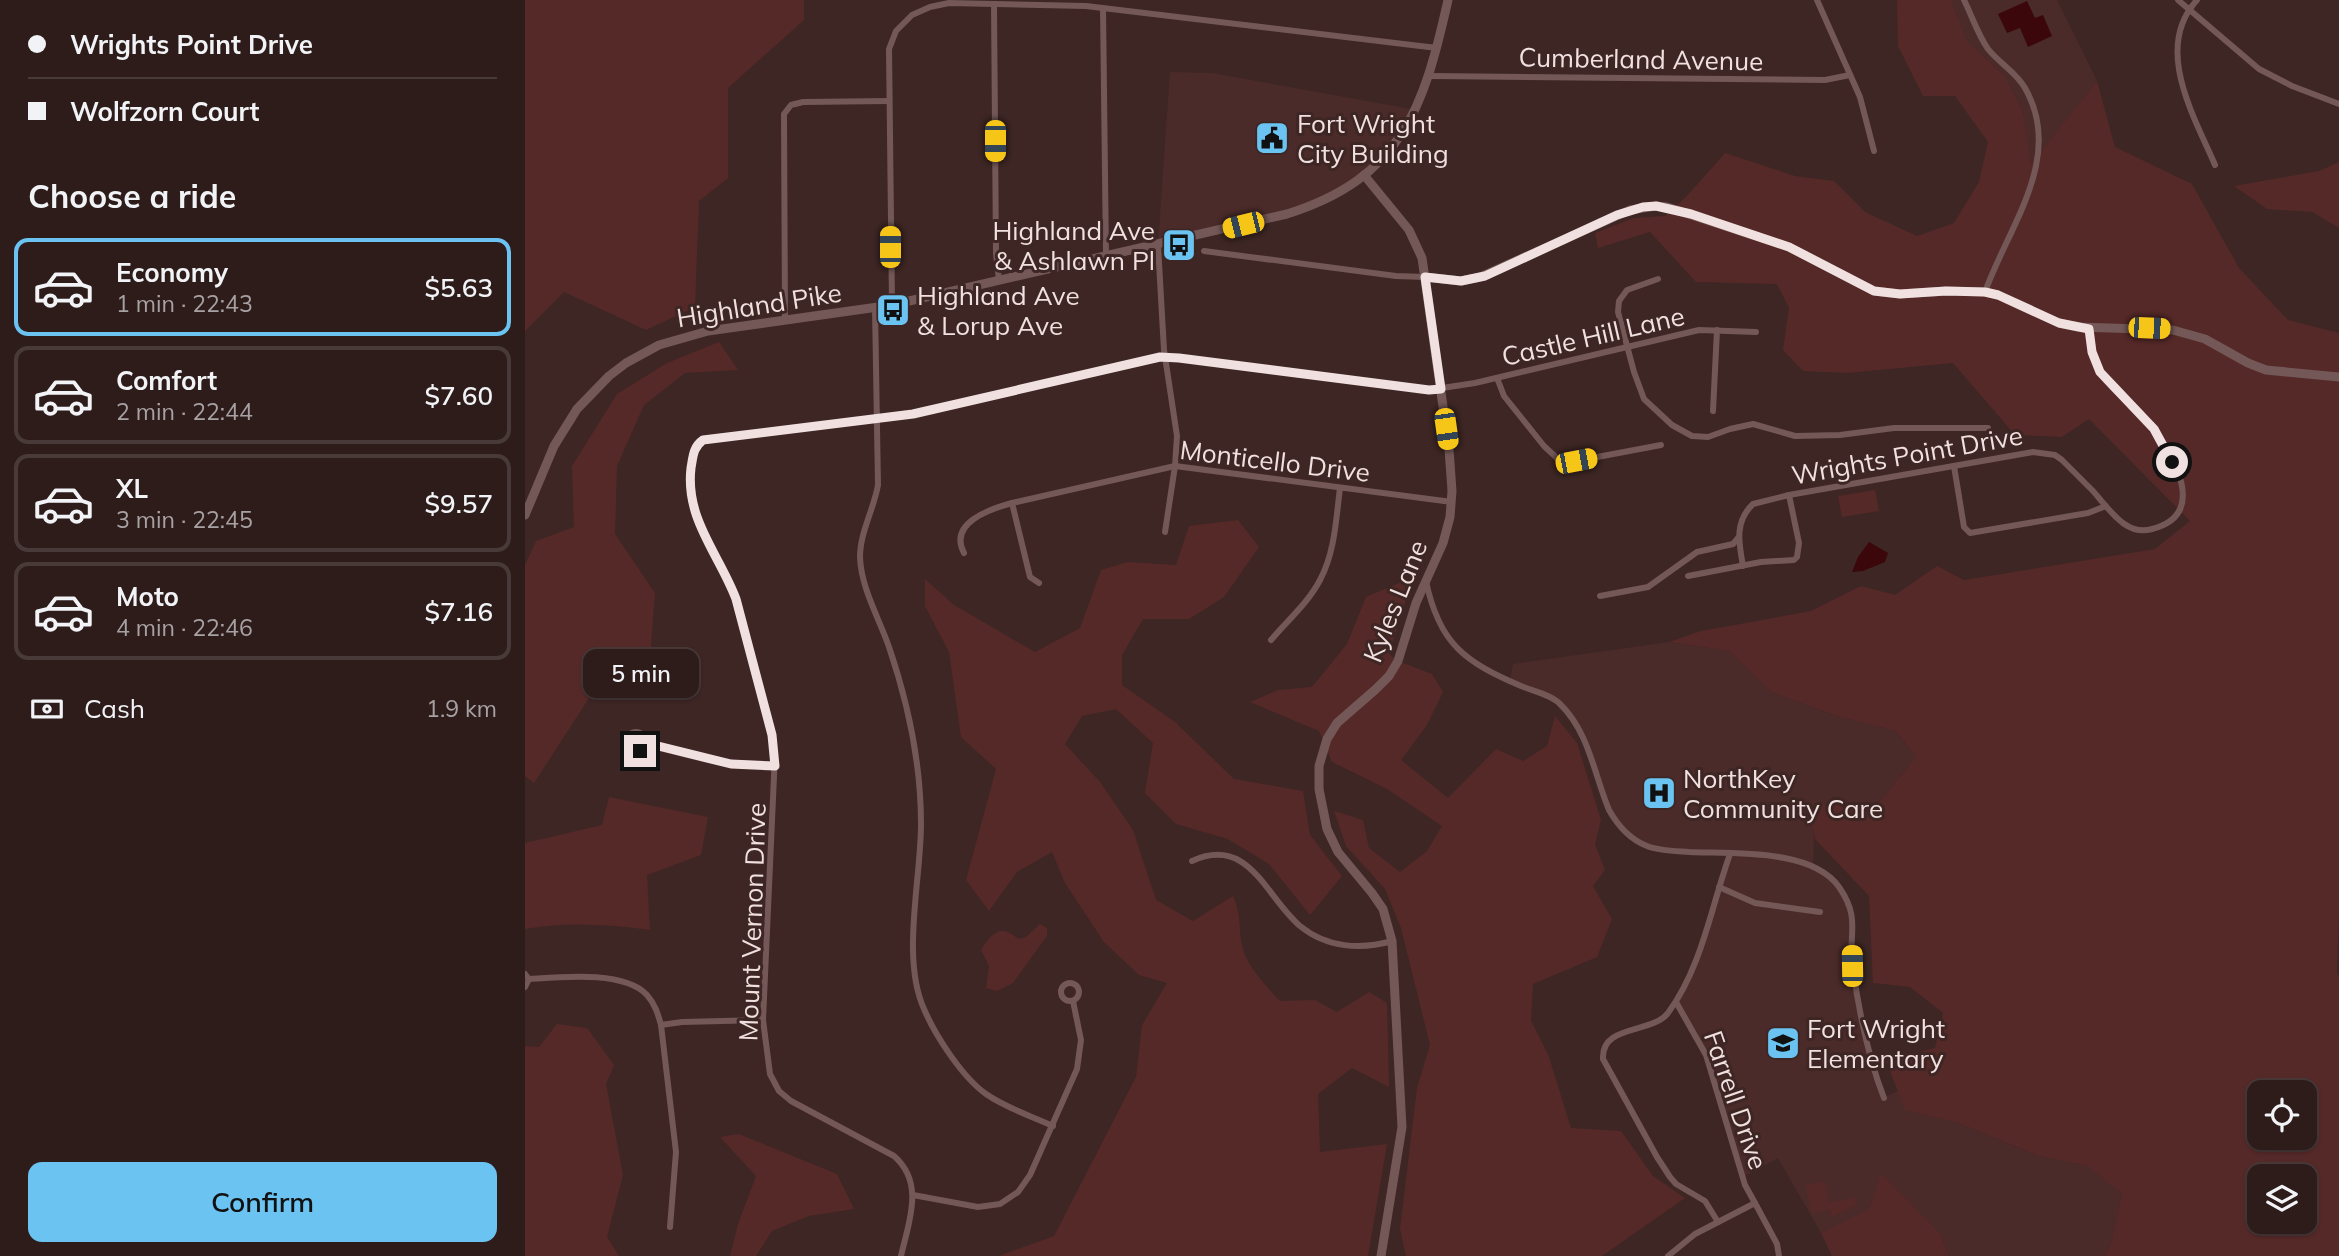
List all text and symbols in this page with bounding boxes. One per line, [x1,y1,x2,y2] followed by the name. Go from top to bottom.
[70,28,313,61] text: Wrights Point Drive
[1518,40,1764,78] street label: Cumberland Avenue
[70,95,259,128] text: Wolfzorn Court
[1297,107,1449,170] place label: Fort Wright City Building
[1253,119,1291,157] public building icon: Fort Wright City Building
[985,120,1006,162] car
[28,176,236,216] text: Choose a ride
[1221,210,1266,240] car
[992,214,1155,277] place label: Highland Ave & Ashlawn Pl
[880,226,901,268] car
[1160,226,1198,264] bus stop icon: Highland Ave & Ashlawn Pl
[32,256,95,319] icon: car
[116,256,228,289] text: Economy
[424,271,493,304] text: $5.63
[674,276,844,334] street label: Highland Pike
[917,279,1080,342] place label: Highland Ave & Lorup Ave
[116,289,253,318] text: 1 min · 22:43
[874,291,912,329] bus stop icon: Highland Ave & Lorup Ave
[1498,299,1688,373] street label: Castle Hill Lane
[2128,317,2171,339] car
[32,364,95,427] icon: car
[116,364,217,397] text: Comfort
[424,379,493,412] text: $7.60
[116,397,253,426] text: 2 min · 22:44
[1433,407,1460,451] car
[1789,418,2025,492] street label: Wrights Point Drive
[1178,433,1372,489] street label: Monticello Drive
[2156,446,2188,478] route start
[1554,447,1599,475] car
[32,472,95,535] icon: car
[116,472,148,505] text: XL
[424,487,493,520] text: $9.57
[116,505,253,534] text: 3 min · 22:45
[1356,535,1434,667] street label: Kyles Lane
[32,580,95,643] icon: car
[116,580,179,613] text: Moto
[424,595,493,628] text: $7.16
[116,613,253,642] text: 4 min · 22:46
[582,650,698,698] callout: 5 min
[611,659,671,688] text: 5 min
[28,690,66,728] icon: cash
[84,692,145,725] text: Cash
[426,694,497,723] text: 1.9 km
[624,735,656,767] route end
[1683,762,1883,825] place label: NorthKey Community Care
[1640,774,1678,812] hospital icon: NorthKey Community Care
[731,802,773,1042] street label: Mount Vernon Drive
[1842,945,1863,987] car
[1807,1012,1945,1075] place label: Fort Wright Elementary
[1764,1024,1802,1062] school or university icon: Fort Wright Elementary
[1697,1026,1775,1174] street label: Farrell Drive
[2247,1080,2317,1234] map controls
[2247,1080,2317,1150] button: locate
[28,1162,497,1242] button: Confirm
[2247,1164,2317,1234] button: layers

